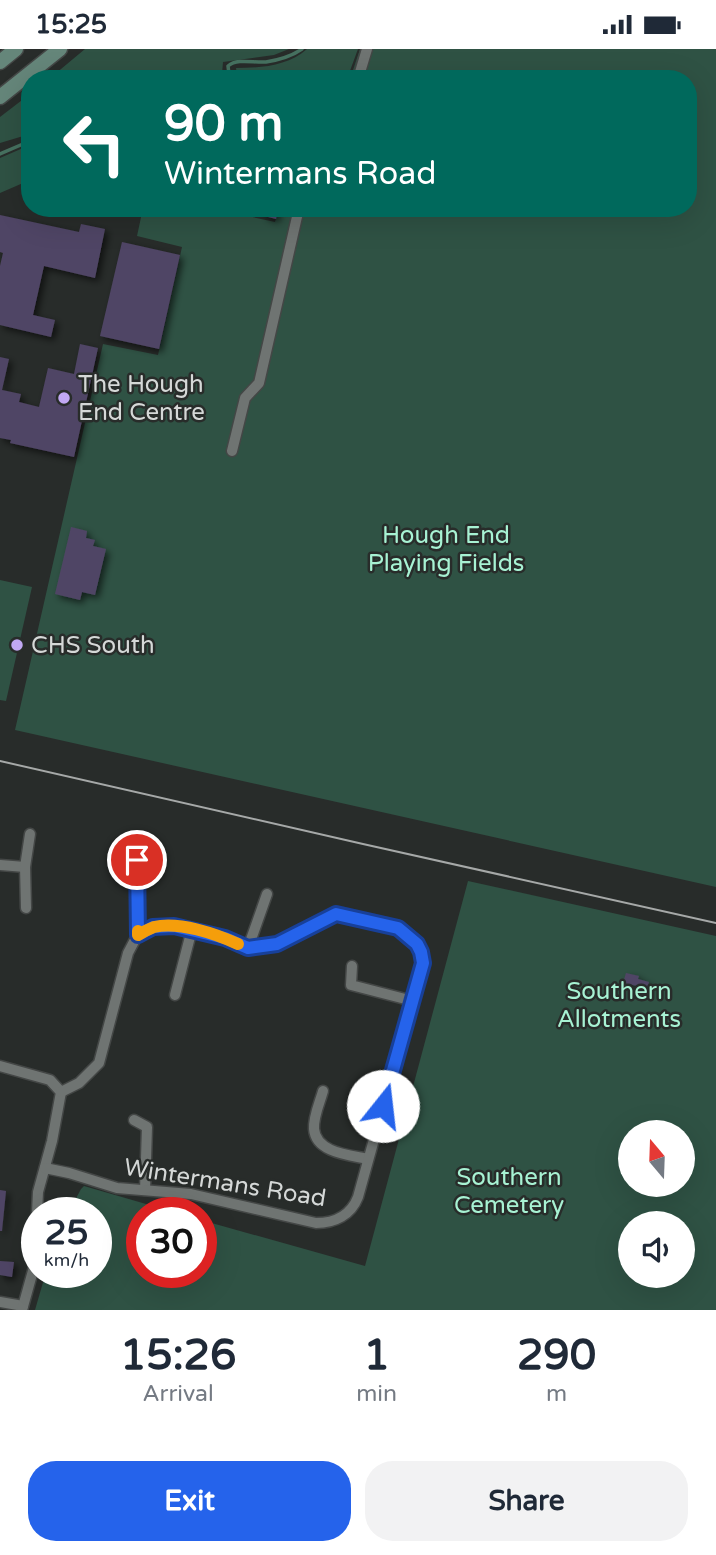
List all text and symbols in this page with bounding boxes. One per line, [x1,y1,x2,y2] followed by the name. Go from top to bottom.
[35,9,107,40] text: 15:25
[164,95,283,154] text: 90 m
[49,98,140,189] icon: left
[164,155,436,193] text: Wintermans Road
[78,370,205,427] place label: The Hough End Centre
[56,390,72,406] marker: The Hough End Centre
[368,521,524,578] park label: Hough End Playing Fields
[31,631,155,660] place label: CHS South
[9,637,25,653] marker: CHS South
[107,830,167,890] pin
[118,841,156,879] icon: arrive
[557,977,681,1034] park label: Southern Allotments
[346,1069,420,1143] position arrow
[618,1120,695,1197] north arrow
[618,1120,695,1288] map controls
[122,1153,328,1213] street label: Wintermans Road
[454,1163,564,1220] park label: Southern Cemetery
[126,1197,217,1288] speed limit sign: 30
[618,1211,695,1288] button: sound
[45,1212,88,1254] text: 25
[44,1249,89,1271] text: km/h
[120,1330,236,1381] text: 15:26
[363,1330,390,1381] text: 1
[517,1330,596,1381] text: 290
[143,1380,214,1408] text: Arrival
[356,1380,397,1408] text: min
[546,1380,567,1408] text: m
[28,1461,351,1541] button: Exit
[365,1461,688,1541] button: Share

